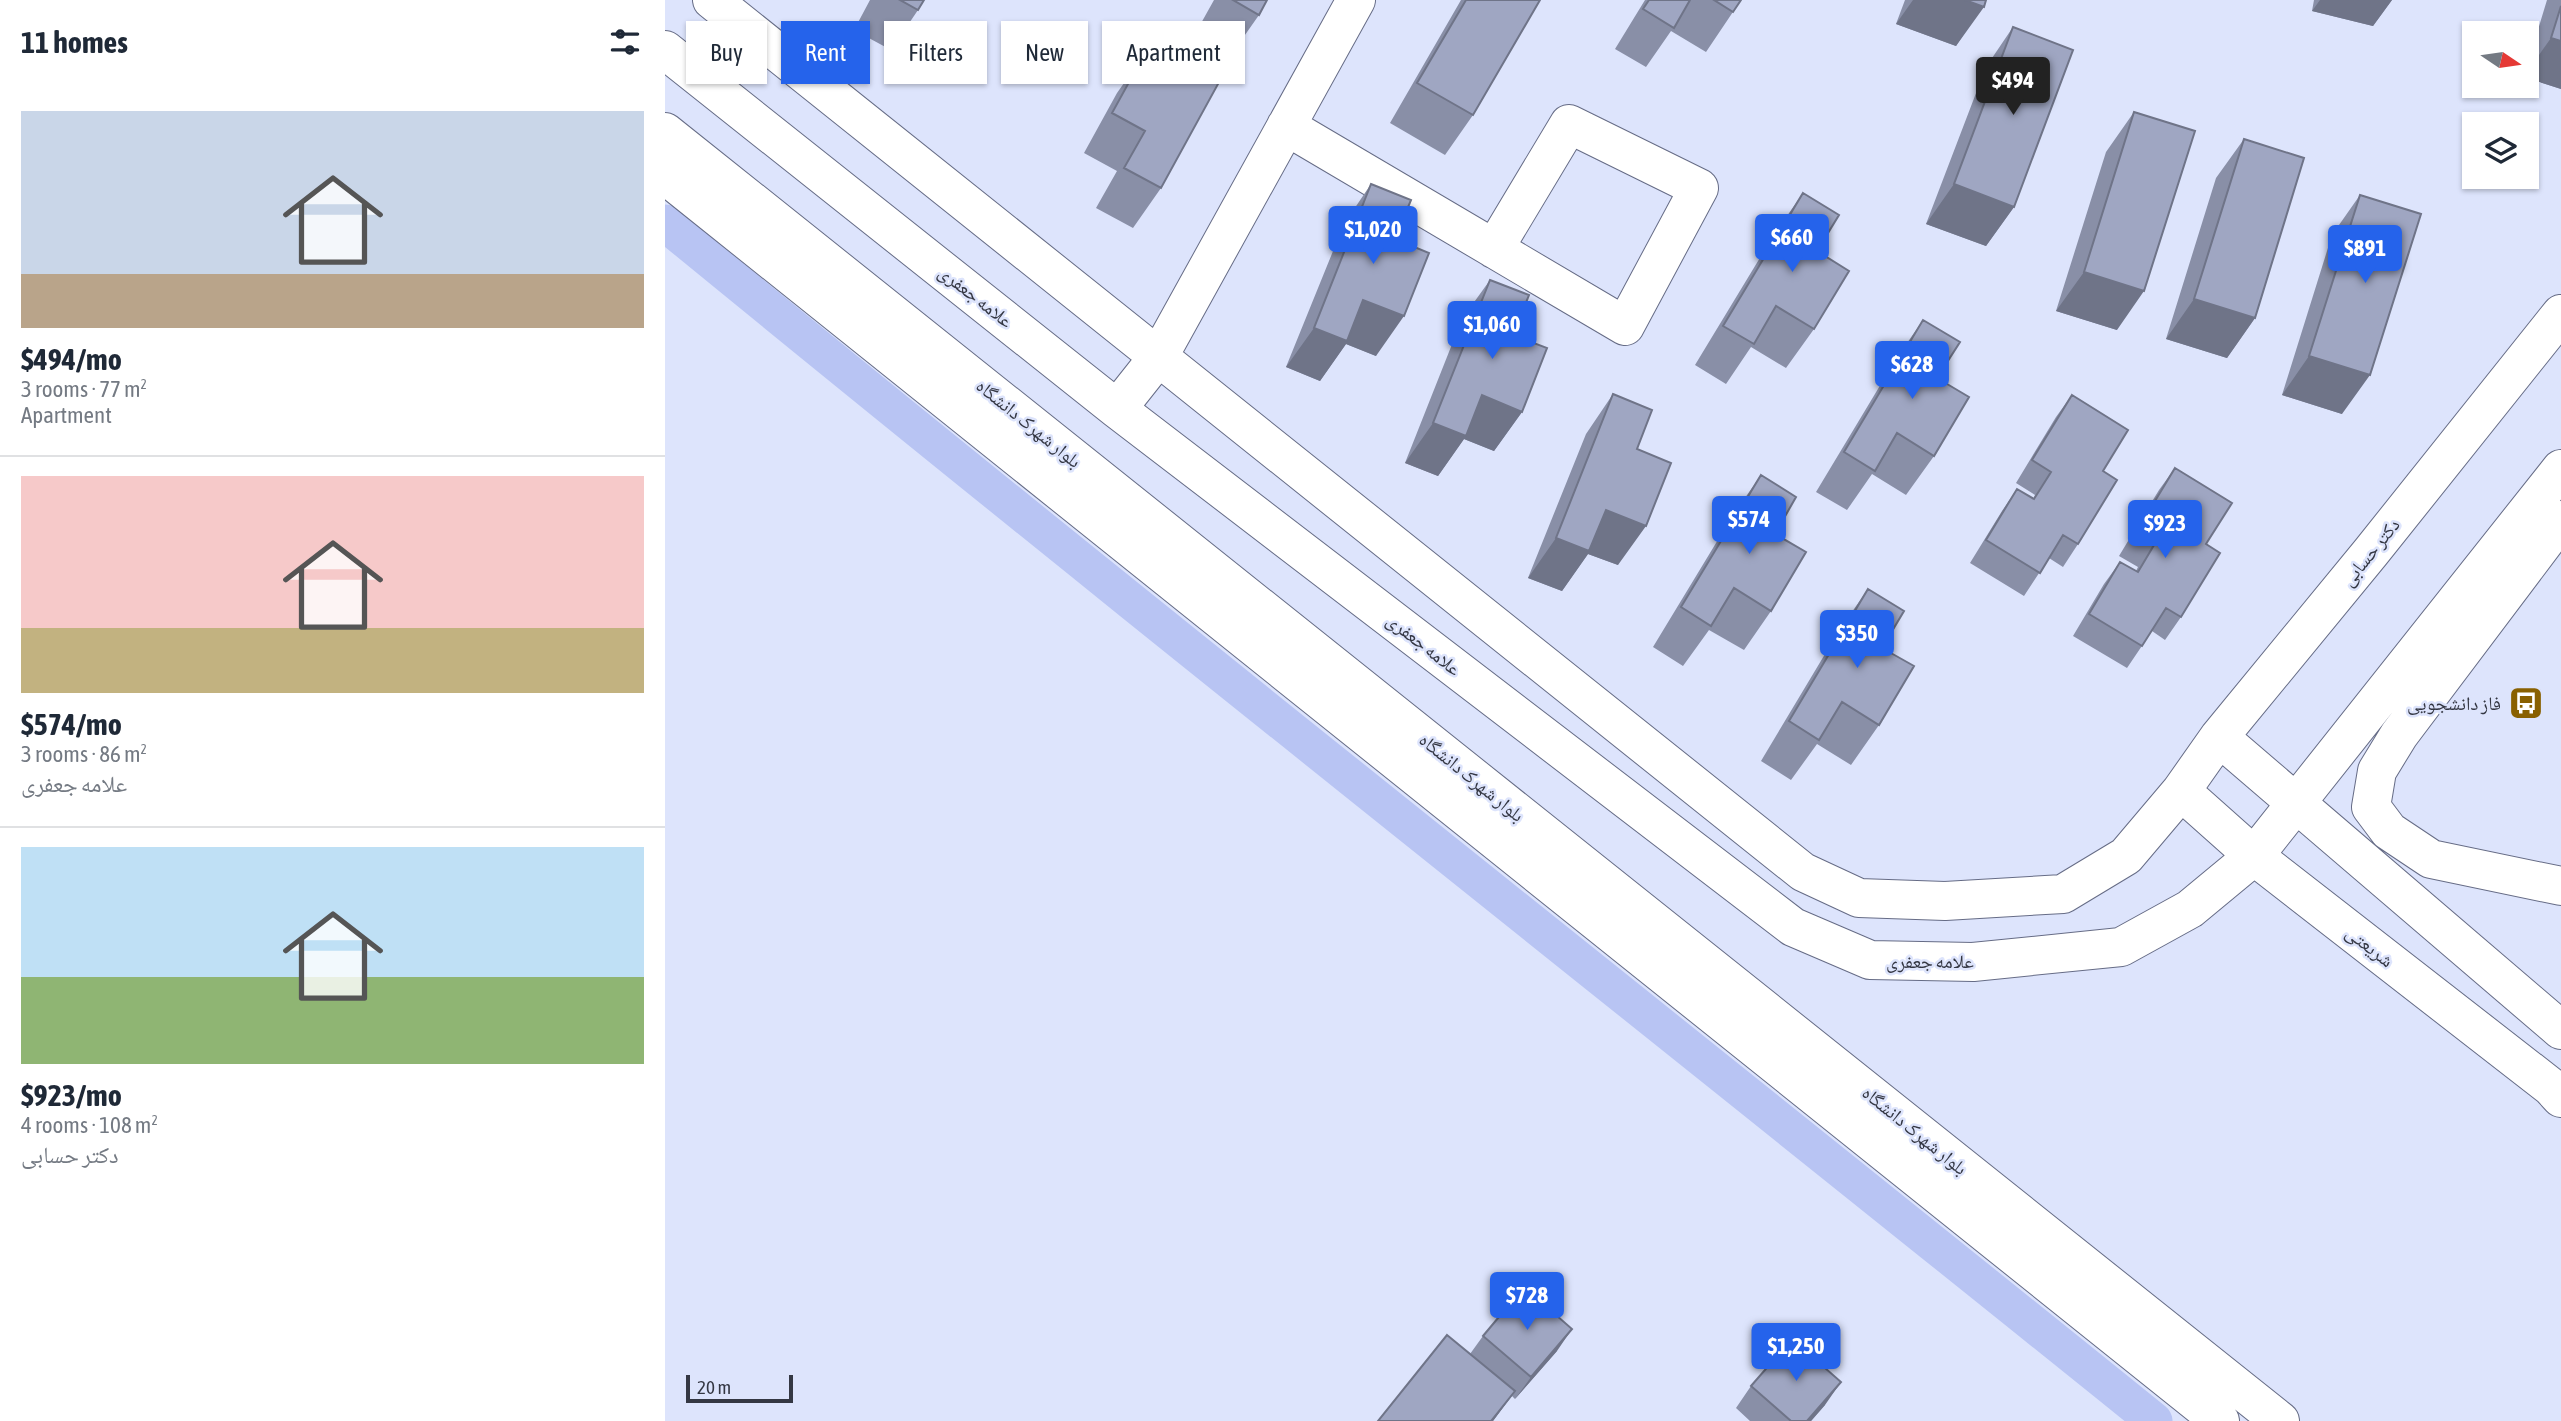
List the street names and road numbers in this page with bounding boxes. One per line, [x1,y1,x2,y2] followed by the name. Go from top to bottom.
[934,260,1018,333] street label: علامه جعفری
[972,374,1086,473] street label: بلوار شهرک دانشگاه
[2336,514,2405,591] street label: دکتر حسابی
[1382,608,1466,681] street label: علامه جعفری
[1415,728,1529,827] street label: بلوار شهرک دانشگاه
[2341,921,2398,972] street label: شریعتی
[1886,950,1974,973] street label: علامه جعفری
[1858,1081,1972,1180] street label: بلوار شهرک دانشگاه

